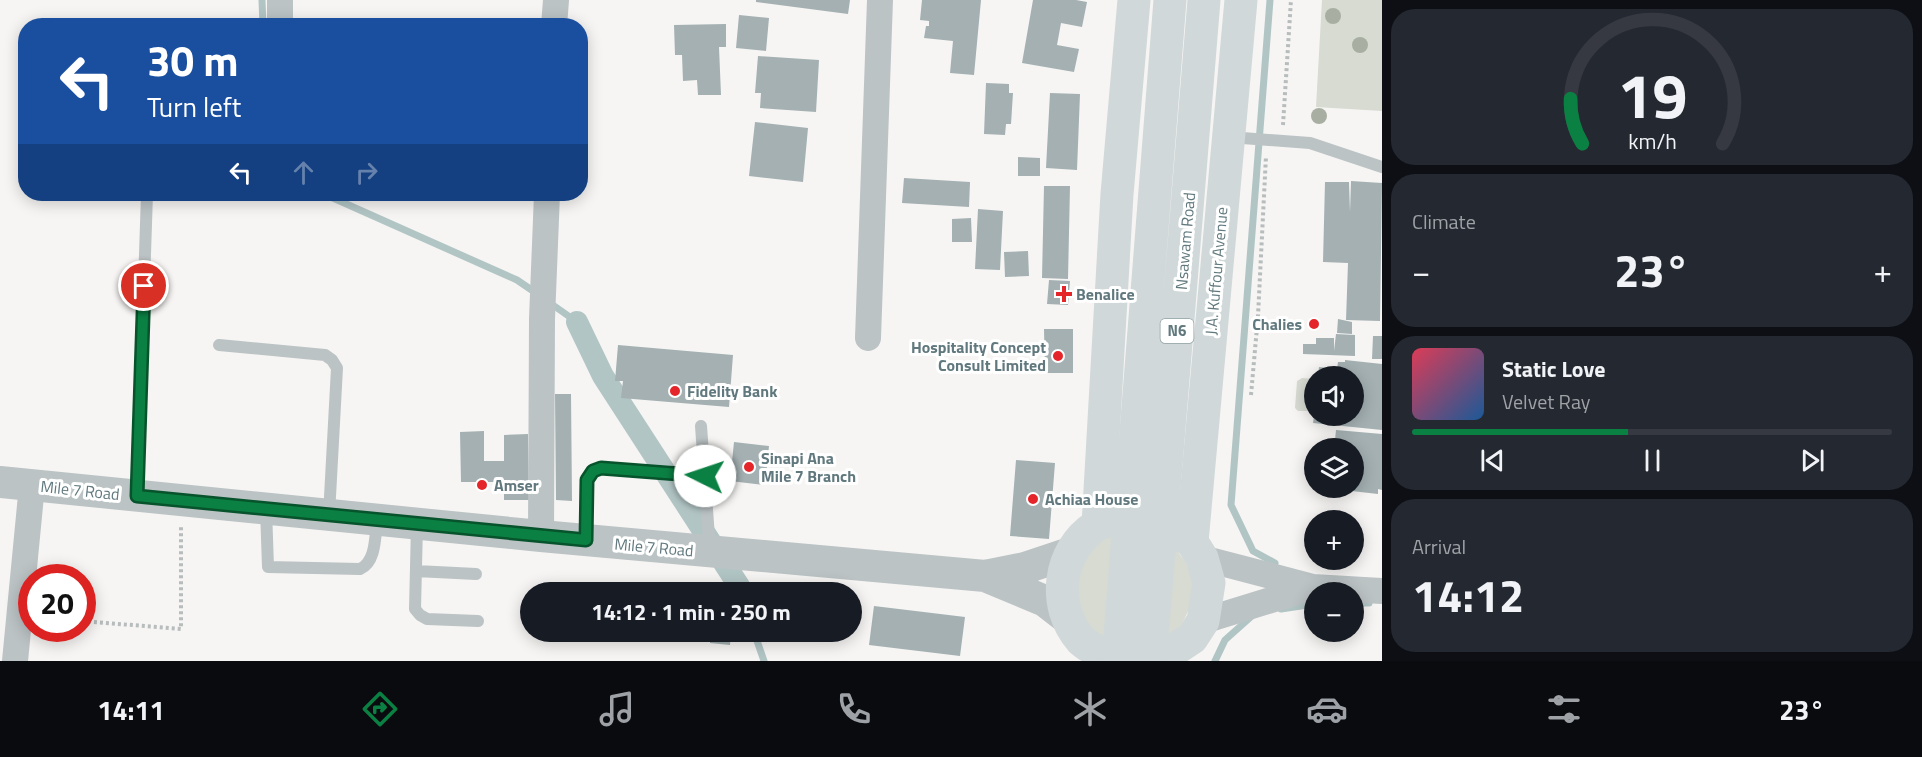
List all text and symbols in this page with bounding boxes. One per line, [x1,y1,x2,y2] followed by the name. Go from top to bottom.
[147,28,239,92] text: 30 m
[48,42,126,120] icon: left
[1617,47,1687,142] text: 19
[147,86,241,127] text: Turn left
[1628,125,1676,157] text: km/h
[224,156,257,189] icon: left
[287,156,320,189] icon: ahead
[350,156,383,189] icon: right
[1169,191,1201,291] street label: Nsawam Road
[1198,206,1234,336] street label: J.A. Kuffour Avenue
[1412,206,1476,237] text: Climate
[1614,236,1690,304] text: 23°
[1412,246,1430,296] text: −
[1874,246,1892,296] text: +
[118,260,169,311] pin
[127,269,160,302] icon: arrive
[1076,282,1135,306] place label: Benalice
[1057,287,1071,301] marker: Benalice
[1252,312,1302,336] place label: Chalies
[1307,317,1321,331] marker: Chalies
[1160,319,1194,343] road number: N6
[911,335,1046,377] place label: Hospitality Concept Consult Limited
[1051,349,1065,363] marker: Hospitality Concept Consult Limited
[1502,352,1605,386] text: Static Love
[1304,366,1364,642] map controls
[1304,366,1364,426] button: sound
[687,379,778,403] place label: Fidelity Bank
[668,384,682,398] marker: Fidelity Bank
[1502,386,1591,417] text: Velvet Ray
[1304,438,1364,498] button: layers
[673,444,737,508] position arrow
[1476,444,1509,477] icon: previous
[1636,444,1669,477] icon: pause
[1796,444,1829,477] icon: next
[761,446,856,488] place label: Sinapi Ana Mile 7 Branch
[742,460,756,474] marker: Sinapi Ana Mile 7 Branch
[494,473,539,497] place label: Amser
[39,474,121,506] street label: Mile 7 Road
[475,478,489,492] marker: Amser
[1045,487,1138,511] place label: Achiaa House
[1026,492,1040,506] marker: Achiaa House
[1304,510,1364,570] button: +
[1412,531,1466,562] text: Arrival
[613,532,695,562] street label: Mile 7 Road
[1412,561,1524,629] text: 14:12
[18,564,96,642] speed limit sign: 20
[1304,582,1364,642] button: −
[591,595,791,629] text: 14:12 · 1 min · 250 m
[359,688,401,730] icon: directions
[596,688,638,730] icon: music
[833,688,875,730] icon: phone
[1069,688,1111,730] icon: climate
[1306,688,1348,730] icon: car
[1543,688,1585,730] icon: filters
[97,689,165,730] text: 14:11
[1779,689,1825,730] text: 23°

